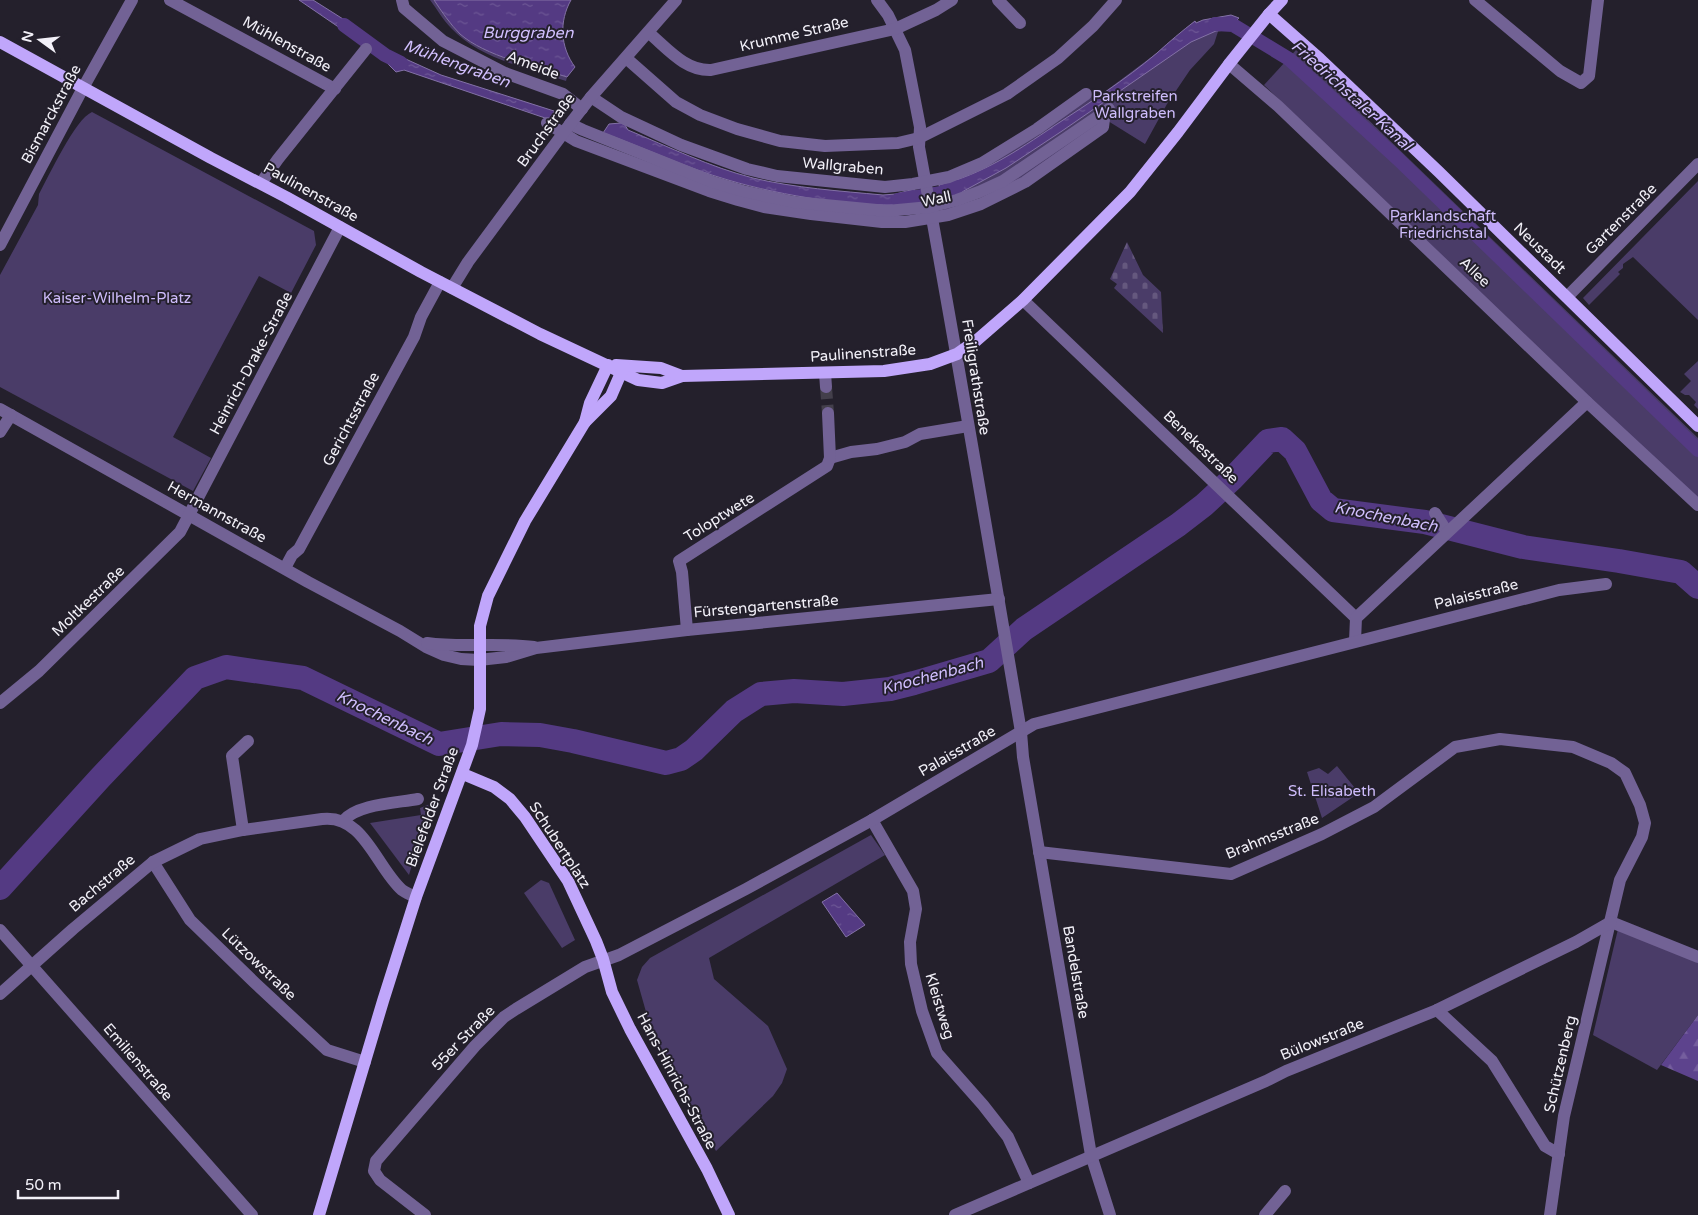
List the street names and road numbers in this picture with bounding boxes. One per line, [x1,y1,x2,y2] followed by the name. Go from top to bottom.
[240,12,334,76] street label: Mühlenstraße
[738,13,850,55] street label: Krumme Straße
[504,47,562,83] street label: Ameide
[17,61,85,167] street label: Bismarckstraße
[513,90,579,170] street label: Bruchstraße
[802,153,884,179] street label: Wallgraben
[260,158,362,226] street label: Paulinenstraße
[1582,180,1660,258] street label: Gartenstraße
[919,187,953,211] street label: Wall
[1510,219,1570,278] street label: Neustadt
[1456,253,1494,291] street label: Allee
[206,288,296,438] street label: Heinrich-Drake-Straße
[958,318,994,436] street label: Freiligrathstraße
[809,340,917,366] street label: Paulinenstraße
[319,369,383,469] street label: Gerichtsstraße
[1160,407,1242,487] street label: Benekestraße
[164,477,270,547] street label: Hermannstraße
[680,488,758,546] street label: Toloptwete
[48,562,128,640] street label: Moltkestraße
[1432,575,1520,613] street label: Palaisstraße
[693,591,839,621] street label: Fürstengartenstraße
[915,722,999,780] street label: Palaisstraße
[402,745,462,869] street label: Bielefelder Straße
[525,798,595,892] street label: Schubertplatz
[1223,809,1321,863] street label: Brahmsstraße
[65,850,139,916] street label: Bachstraße
[218,924,300,1004] street label: Lützowstraße
[1059,924,1093,1020] street label: Bandelstraße
[921,971,959,1041] street label: Kleistweg
[428,1002,498,1074] street label: 55er Straße
[633,1010,721,1152] street label: Hans-Hinrichs-Straße
[1277,1014,1367,1064] street label: Bülowstraße
[1540,1014,1580,1114] street label: Schützenberg
[99,1020,177,1104] street label: Emilienstraße

